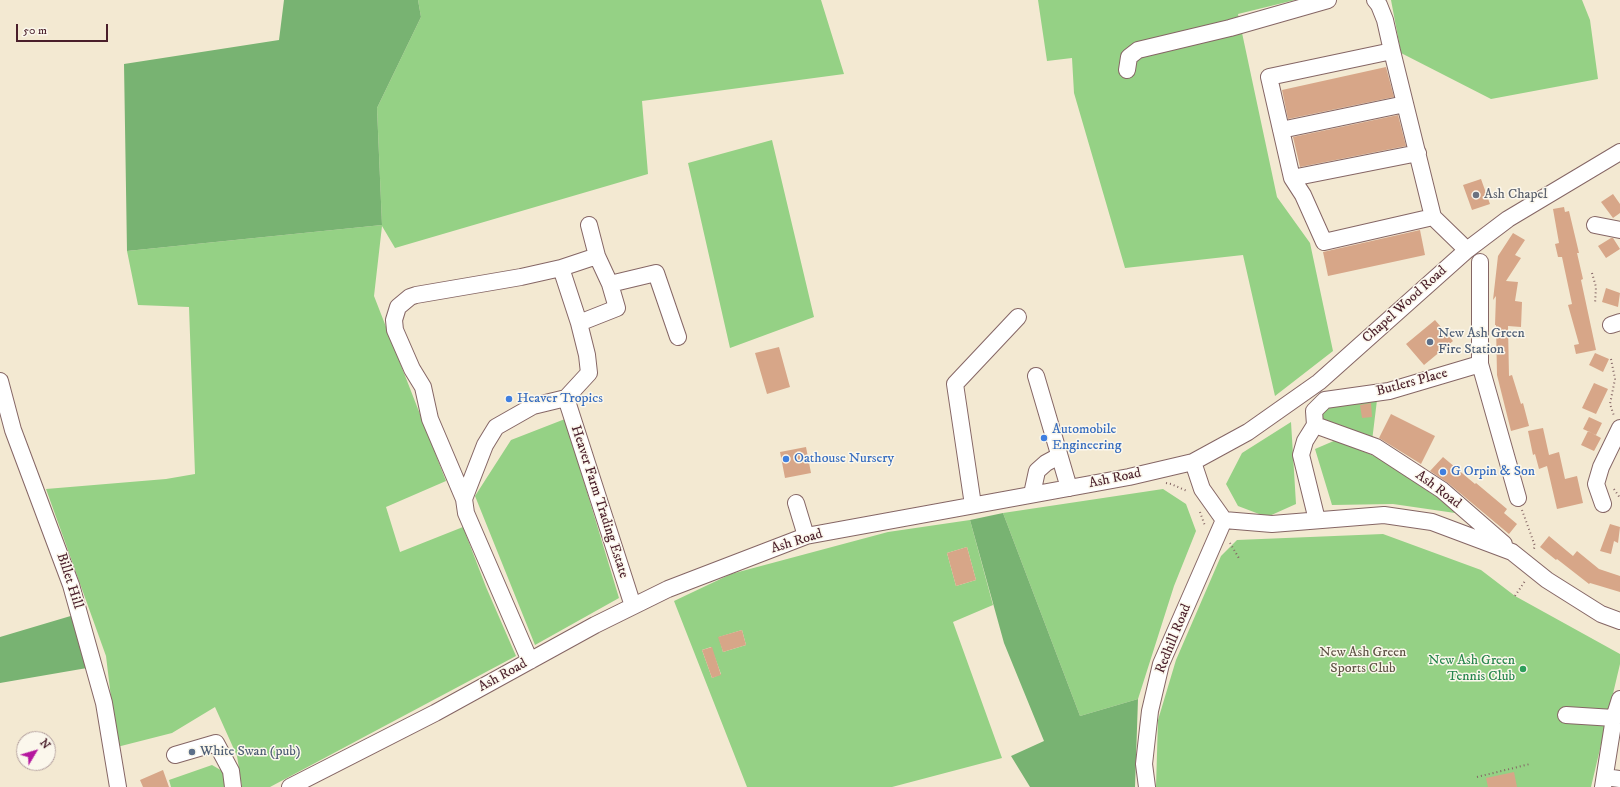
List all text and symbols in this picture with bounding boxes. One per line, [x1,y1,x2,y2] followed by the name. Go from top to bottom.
[18,16,110,42] scale bar
[23,23,47,38] text: 50 m
[1484,187,1548,203] place label: Ash Chapel
[1471,190,1481,200] marker: Ash Chapel
[1359,263,1451,347] street label: Chapel Wood Road
[1438,326,1525,358] place label: New Ash Green Fire Station
[1425,337,1435,347] marker: New Ash Green Fire Station
[1375,365,1449,401] street label: Butlers Place
[517,391,603,407] place label: Heaver Tropics
[504,394,514,404] marker: Heaver Tropics
[1052,422,1121,454] place label: Automobile Engineering
[566,424,632,580] street label: Heaver Farm Trading Estate
[1039,433,1049,443] marker: Automobile Engineering
[794,451,894,467] place label: Oathouse Nursery
[781,454,791,464] marker: Oathouse Nursery
[1451,464,1535,480] place label: G Orpin & Son
[1087,465,1143,493] street label: Ash Road
[1412,467,1464,513] street label: Ash Road
[1438,467,1448,477] marker: G Orpin & Son
[769,526,825,558] street label: Ash Road
[52,551,86,611] street label: Billet Hill
[1152,602,1196,676] street label: Redhill Road
[1320,645,1406,678] park label: New Ash Green Sports Club
[1428,653,1515,686] place label: New Ash Green Tennis Club
[476,656,530,696] street label: Ash Road
[1518,664,1528,674] marker: New Ash Green Tennis Club
[16,731,56,771] north arrow
[36,736,53,752] text: N
[200,744,301,760] place label: White Swan (pub)
[187,747,197,757] marker: White Swan (pub)

